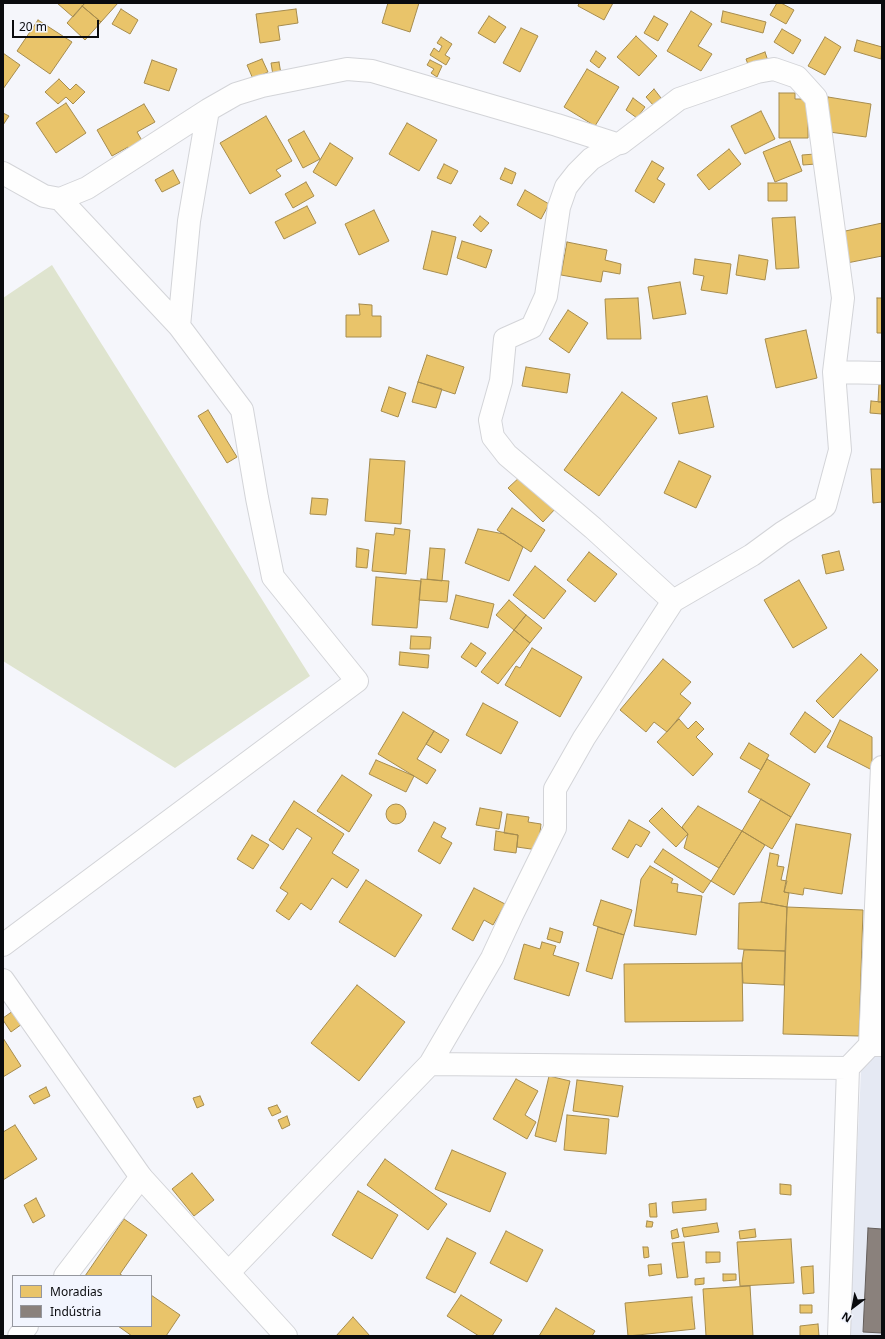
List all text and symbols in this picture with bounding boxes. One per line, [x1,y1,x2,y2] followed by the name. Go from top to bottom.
[14,12,101,38] scale bar
[19,18,47,35] text: 20 m
[12,1275,152,1327] legend
[50,1283,103,1300] text: Moradias
[833,1287,873,1327] north arrow
[50,1303,101,1320] text: Indústria
[839,1309,854,1326] text: N

